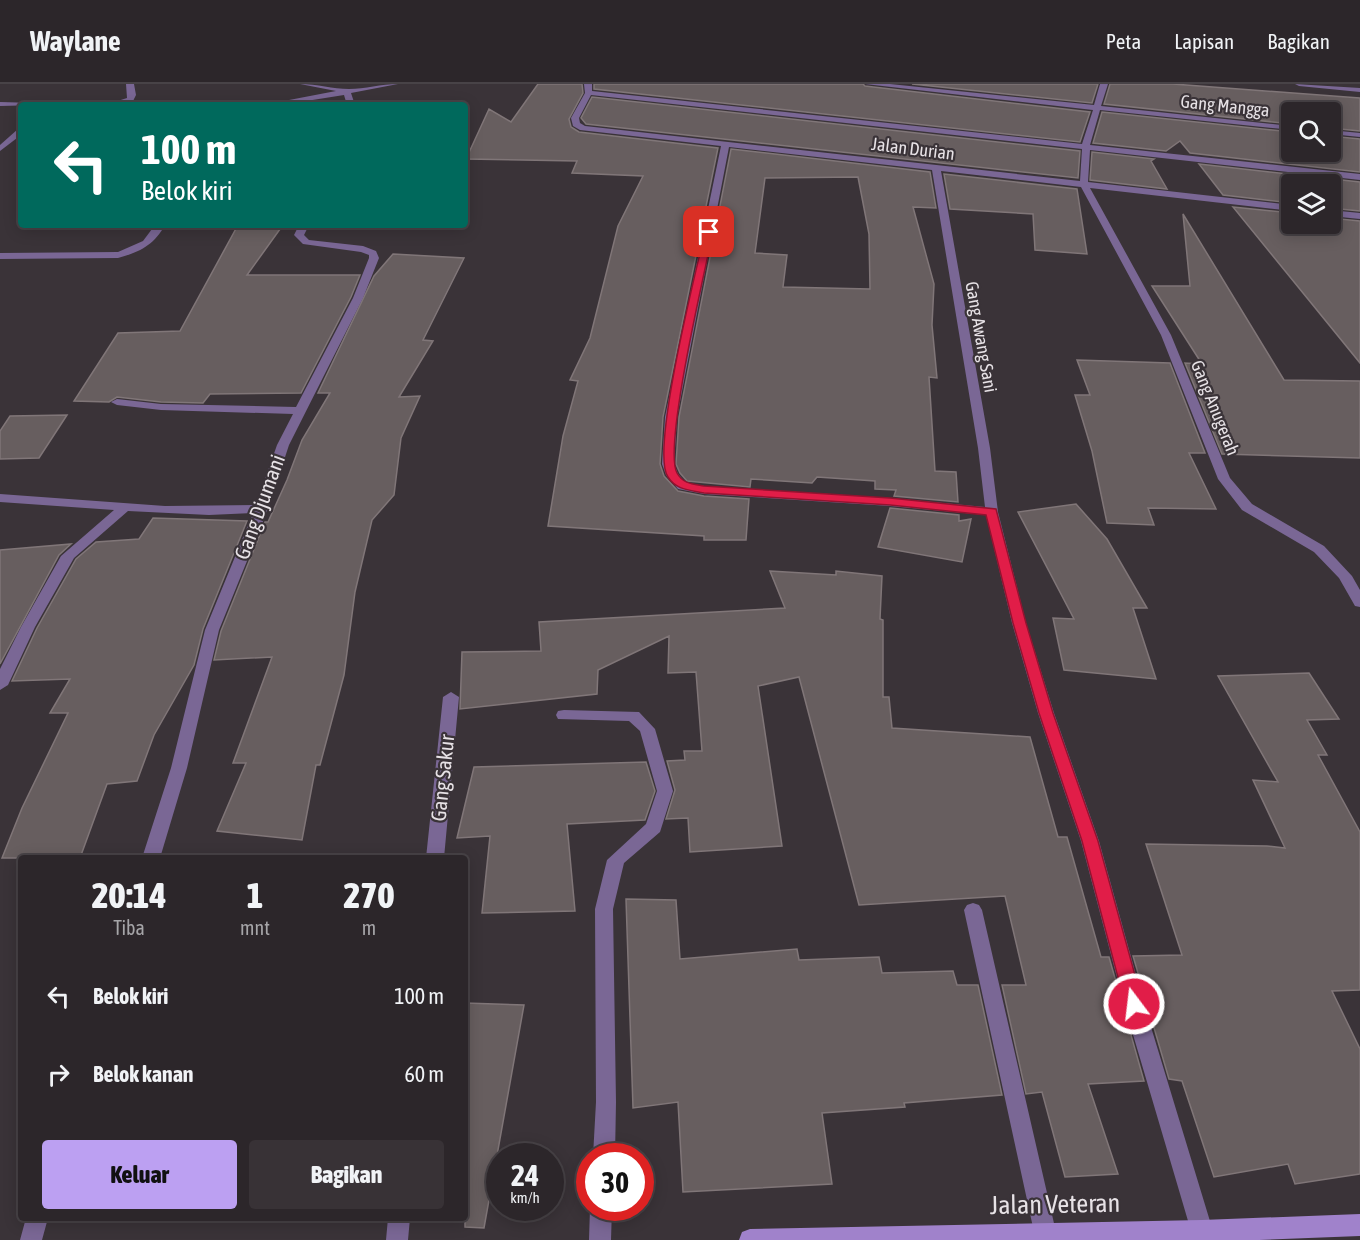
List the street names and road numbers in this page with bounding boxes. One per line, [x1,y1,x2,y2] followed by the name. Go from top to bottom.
[1180,90,1270,121] street label: Gang Mangga
[870,133,956,164] street label: Jalan Durian
[961,280,1002,394] street label: Gang Awang Sani
[1187,357,1244,458] street label: Gang Anugerah
[229,451,289,562] street label: Gang Djumani
[426,733,459,822] street label: Gang Sakur
[990,1188,1120,1220] street label: Jalan Veteran

